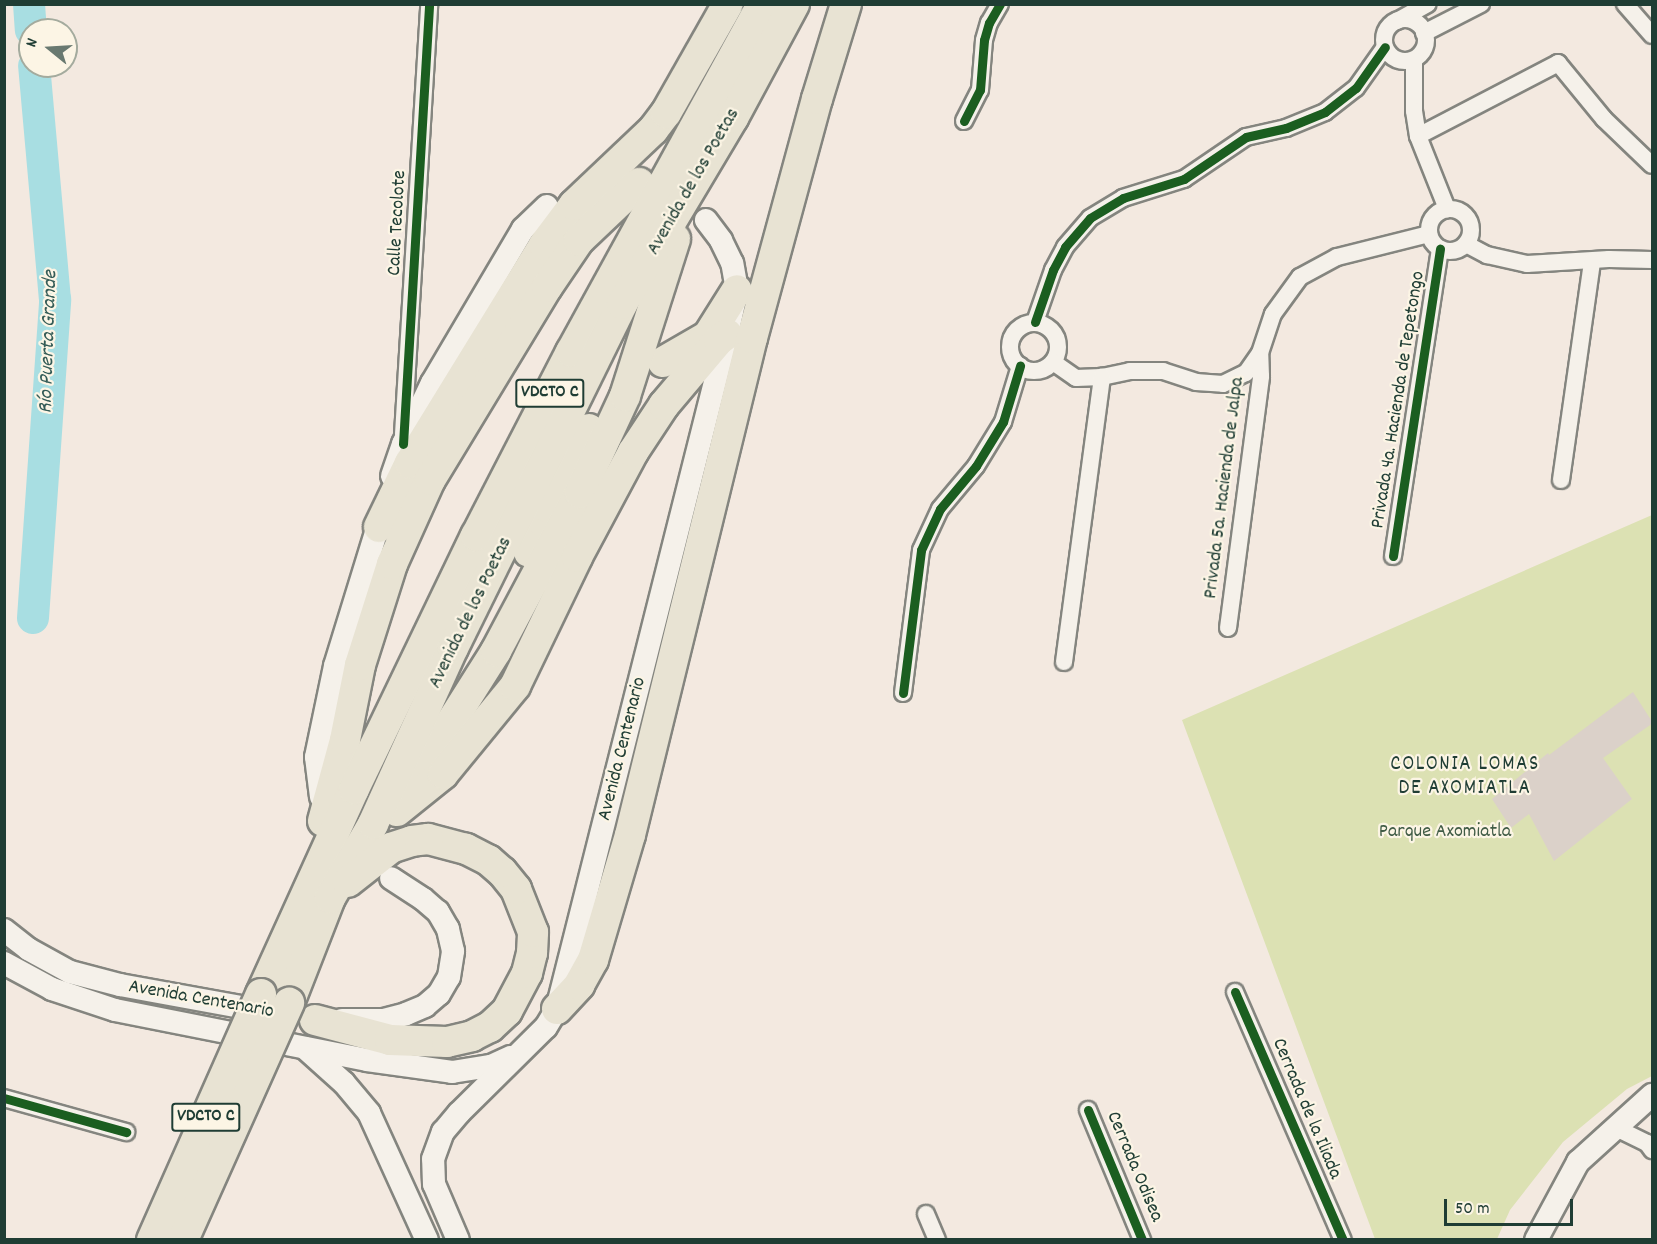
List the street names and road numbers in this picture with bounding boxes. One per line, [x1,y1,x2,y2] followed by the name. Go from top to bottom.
[642,104,746,260] street label: Avenida de los Poetas
[383,170,413,276] street label: Calle Tecolote
[1367,270,1431,530] street label: Privada 4a. Hacienda de Tepetongo
[1199,376,1251,600] street label: Privada 5a. Hacienda de Jalpa
[514,378,586,408] road number: VDCTO C
[424,533,518,693] street label: Avenida de los Poetas
[594,675,652,823] street label: Avenida Centenario
[127,975,275,1025] street label: Avenida Centenario
[1266,1035,1346,1183] street label: Cerrada de la Iliada
[170,1102,242,1132] road number: VDCTO C
[1100,1108,1168,1226] street label: Cerrada Odisea

